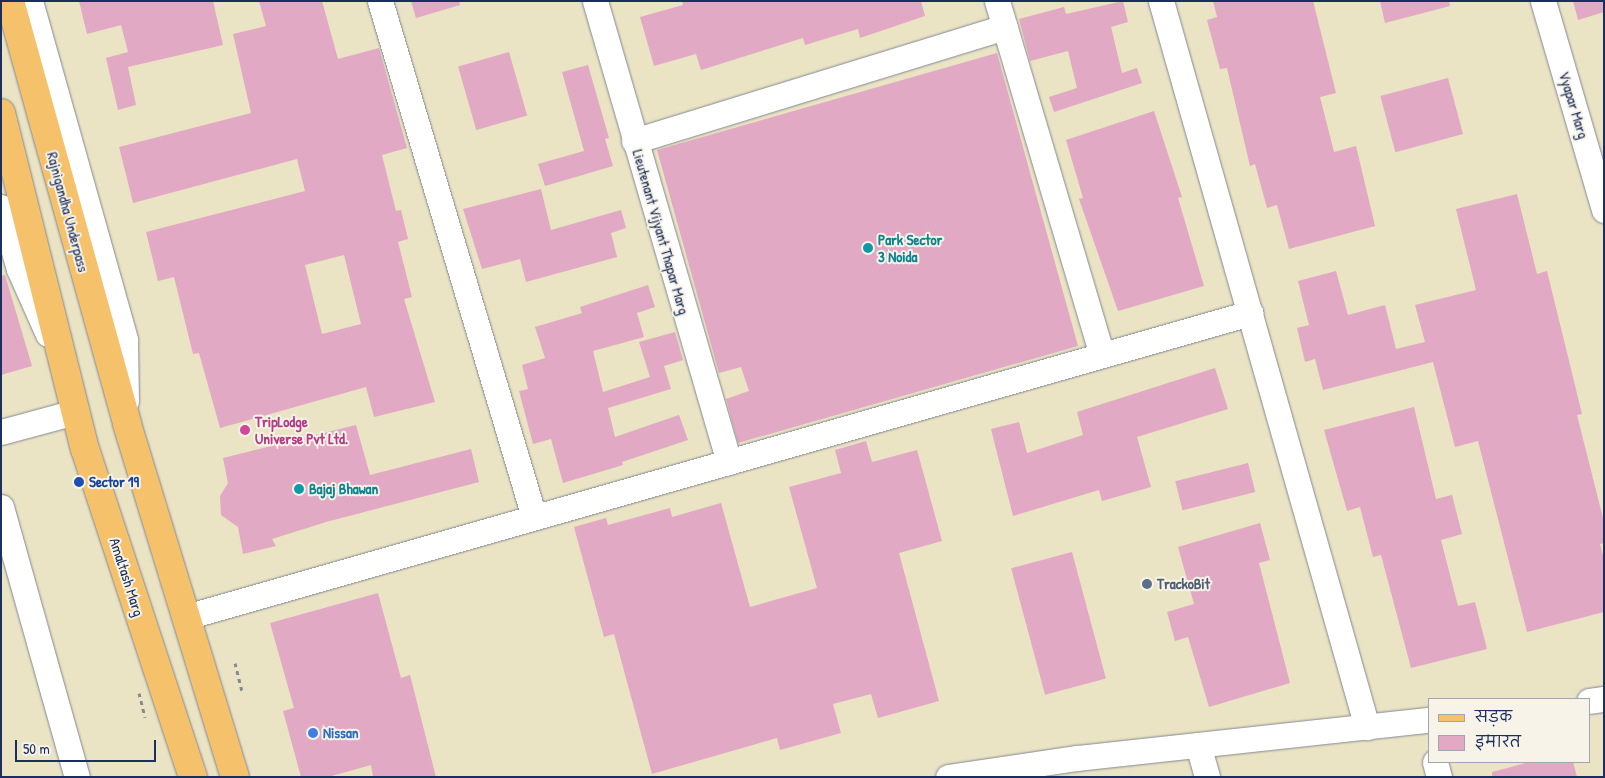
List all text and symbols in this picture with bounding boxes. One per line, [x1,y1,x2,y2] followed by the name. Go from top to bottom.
[1555,69,1593,141] street label: Vyapar Marg
[629,147,693,317] street label: Lieutenant Vijyant Thapar Marg
[43,150,93,274] street label: Rajnigandha Underpass
[878,230,942,265] place label: Park Sector 3 Noida
[862,242,874,254] marker: Park Sector 3 Noida
[255,412,348,447] place label: TripLodge Universe Pvt Ltd.
[239,424,251,436] marker: TripLodge Universe Pvt Ltd.
[89,473,139,491] place label: Sector 19
[73,476,85,488] marker: Sector 19
[309,480,378,498] place label: Bajaj Bhawan
[293,483,305,495] marker: Bajaj Bhawan
[106,536,148,618] street label: Amaltash Marg
[1157,575,1210,593] place label: TrackoBit
[1141,578,1153,590] marker: TrackoBit
[1428,698,1590,763] legend
[1475,706,1512,727] text: सड़क
[323,724,359,742] place label: Nissan
[307,727,319,739] marker: Nissan
[18,730,159,762] scale bar
[1475,731,1521,752] text: इमारत
[23,738,50,759] text: 50 m

